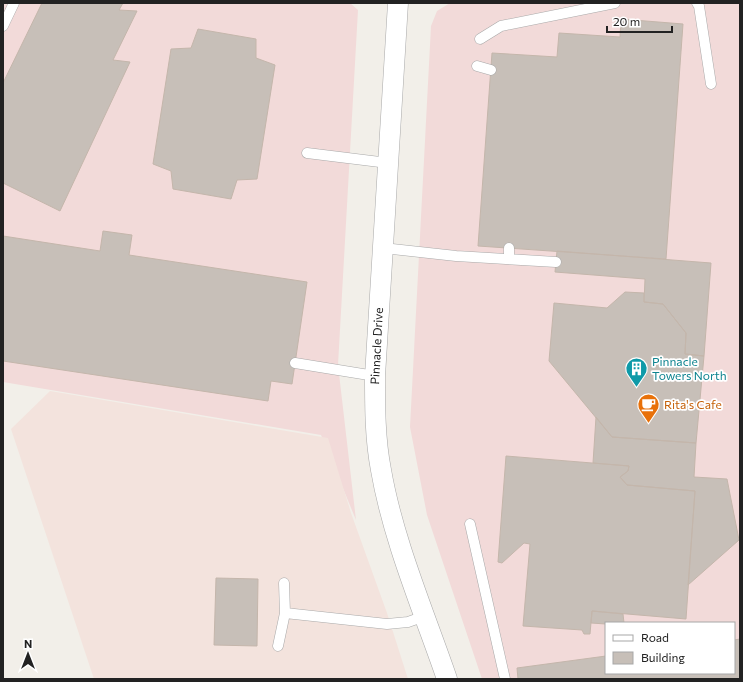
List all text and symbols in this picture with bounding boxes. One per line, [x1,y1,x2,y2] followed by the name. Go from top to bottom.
[607,8,672,34] scale bar
[613,14,640,28] text: 20 m
[367,307,385,385] street label: Pinnacle Drive
[652,354,727,382] place label: Pinnacle Towers North
[624,356,650,389] building icon: Pinnacle Towers North
[636,392,662,425] cafe icon: Rita's Cafe
[664,397,722,411] place label: Rita's Cafe
[605,622,735,674] legend
[641,630,669,644] text: Road
[8,634,48,674] north arrow
[24,637,32,650] text: N
[641,650,685,664] text: Building

